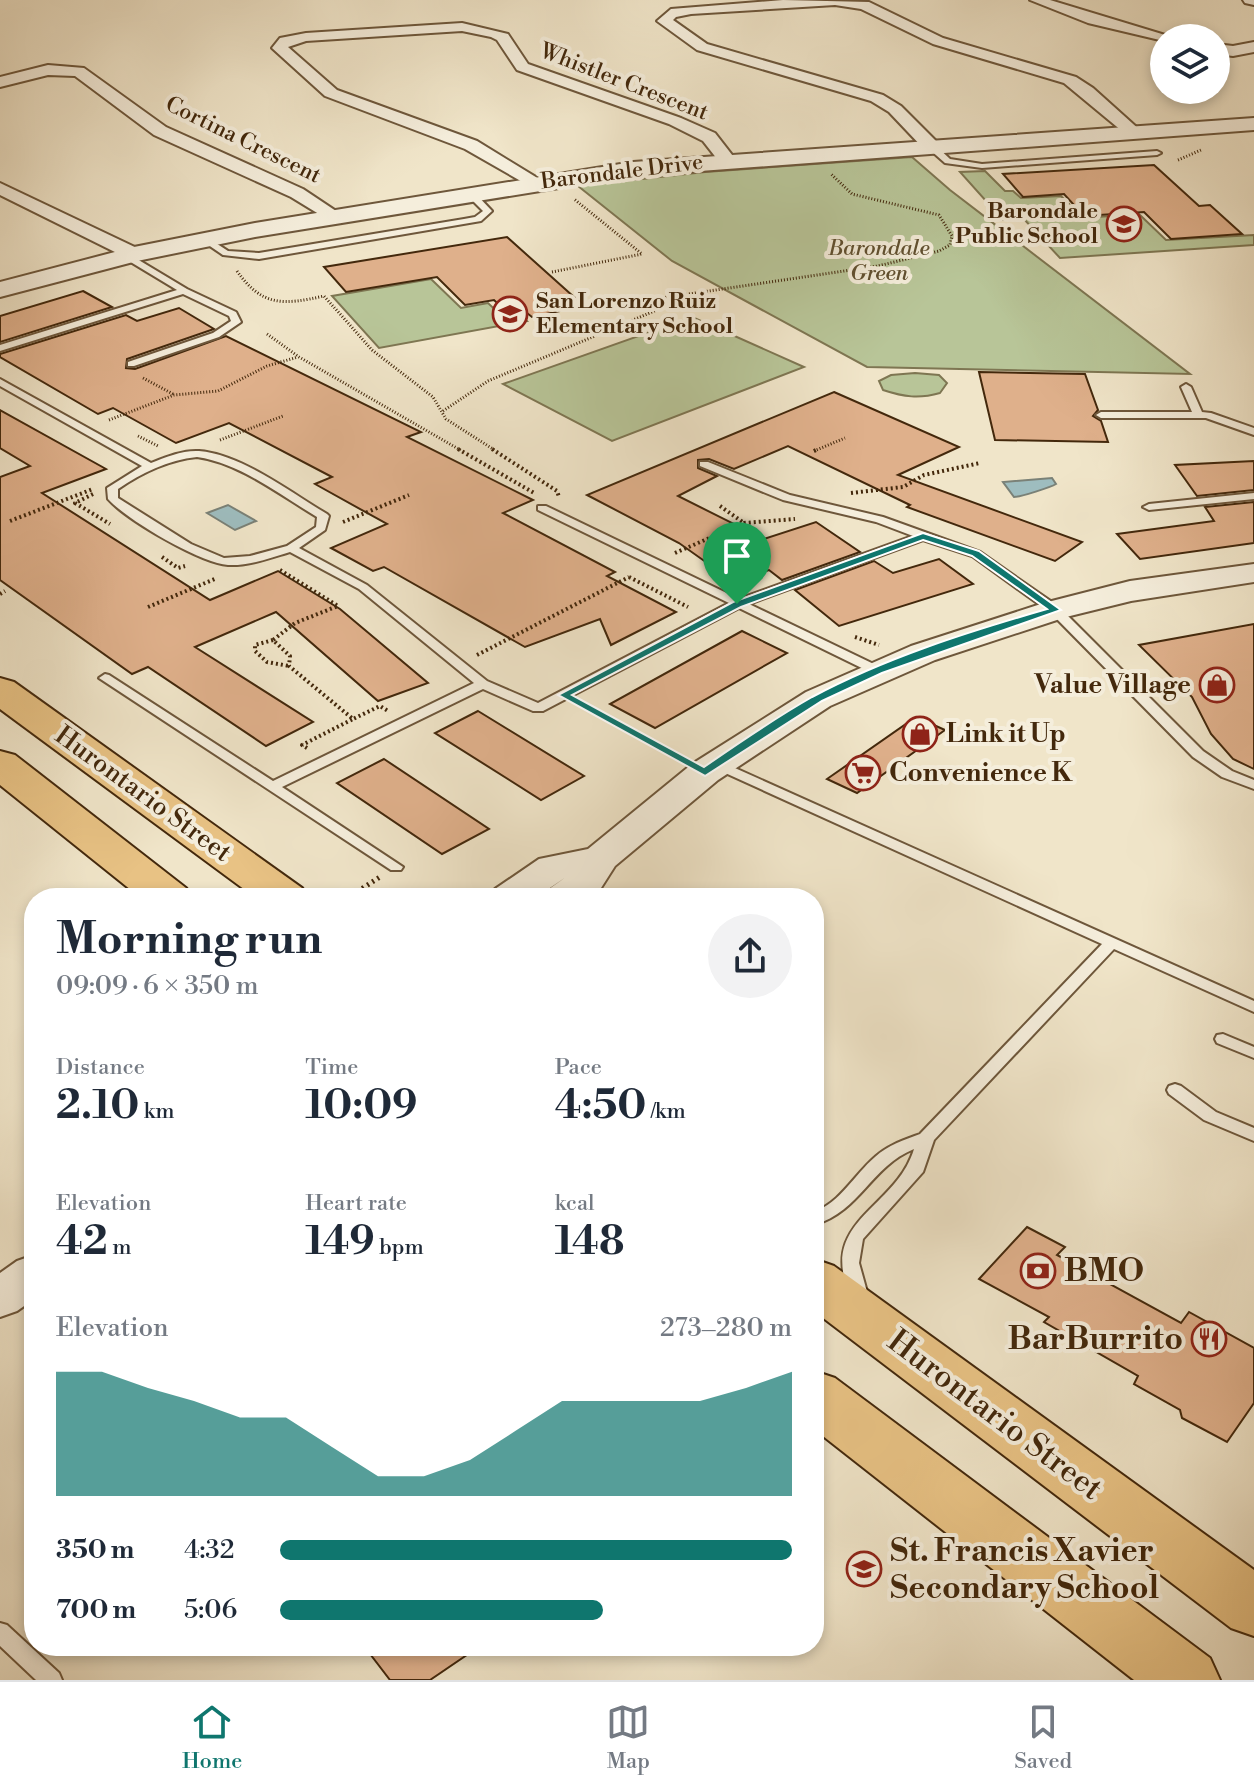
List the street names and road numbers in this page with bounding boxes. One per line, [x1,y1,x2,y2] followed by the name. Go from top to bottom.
[535,37,712,127] street label: Whistler Crescent
[161,91,325,189] street label: Cortina Crescent
[538,149,705,195] street label: Barondale Drive
[48,719,238,869] street label: Hurontario Street
[880,1321,1110,1509] street label: Hurontario Street

